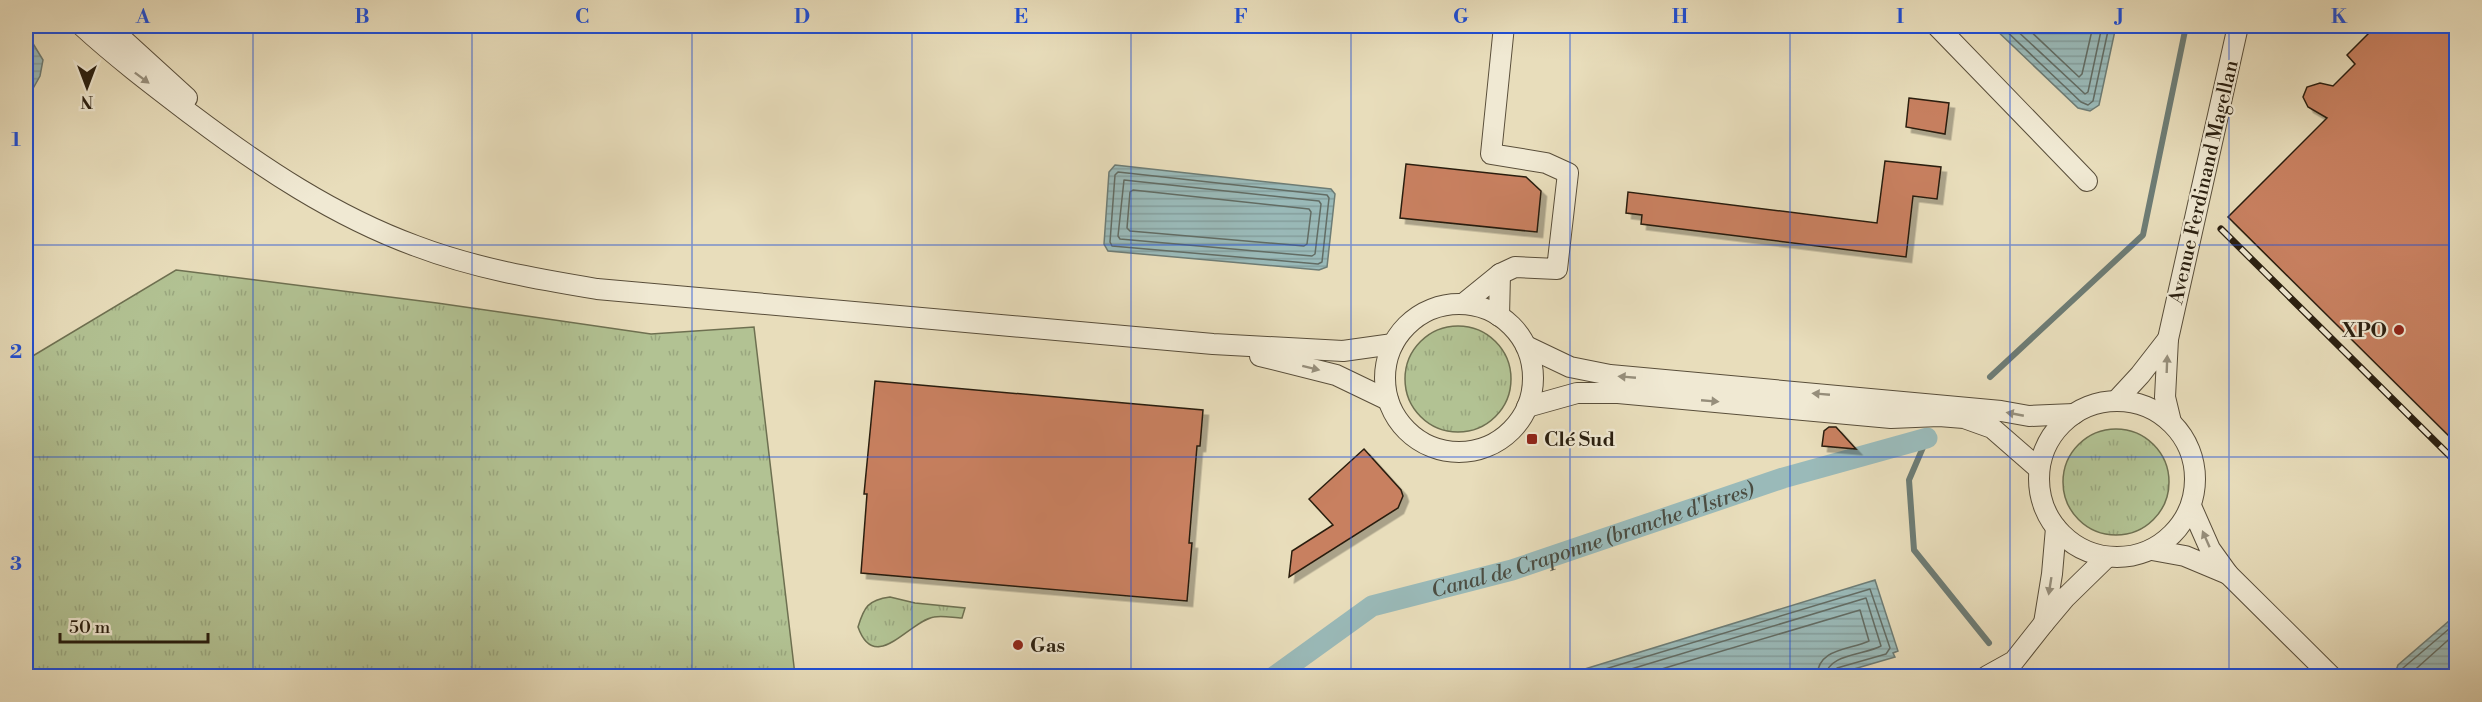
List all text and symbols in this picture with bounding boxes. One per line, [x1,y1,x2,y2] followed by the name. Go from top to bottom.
[135,5,151,30] text: A
[354,5,370,30] text: B
[575,5,589,30] text: C
[794,5,810,30] text: D
[1014,5,1028,30] text: E
[1234,5,1248,30] text: F
[1453,5,1469,30] text: G
[1672,5,1689,30] text: H
[1896,5,1904,30] text: I
[2113,5,2124,30] text: J
[2331,5,2348,30] text: K
[57,57,117,117] north arrow
[2164,58,2245,308] street label: Avenue Ferdinand Magellan
[135,71,150,83] one-way arrow
[80,91,93,111] text: N
[11,128,21,153] text: 1
[2341,319,2387,344] place label: XPO
[2392,323,2406,337] marker: XPO
[10,340,22,365] text: 2
[2162,355,2171,374] one-way arrow
[1302,364,1320,374] one-way arrow
[1618,372,1637,382] one-way arrow
[1812,390,1831,399] one-way arrow
[1700,397,1719,406] one-way arrow
[2006,409,2025,418] one-way arrow
[1544,428,1615,453] place label: Clé Sud
[1525,432,1539,446] marker: Clé Sud
[1429,477,1758,604] water label: Canal de Craponne (branche d'Istres)
[2201,530,2211,548] one-way arrow
[10,552,22,577] text: 3
[2045,577,2054,596] one-way arrow
[60,606,208,644] scale bar
[69,616,111,639] text: 50 m
[1030,634,1065,659] place label: Gas
[1011,638,1025,652] marker: Gas

